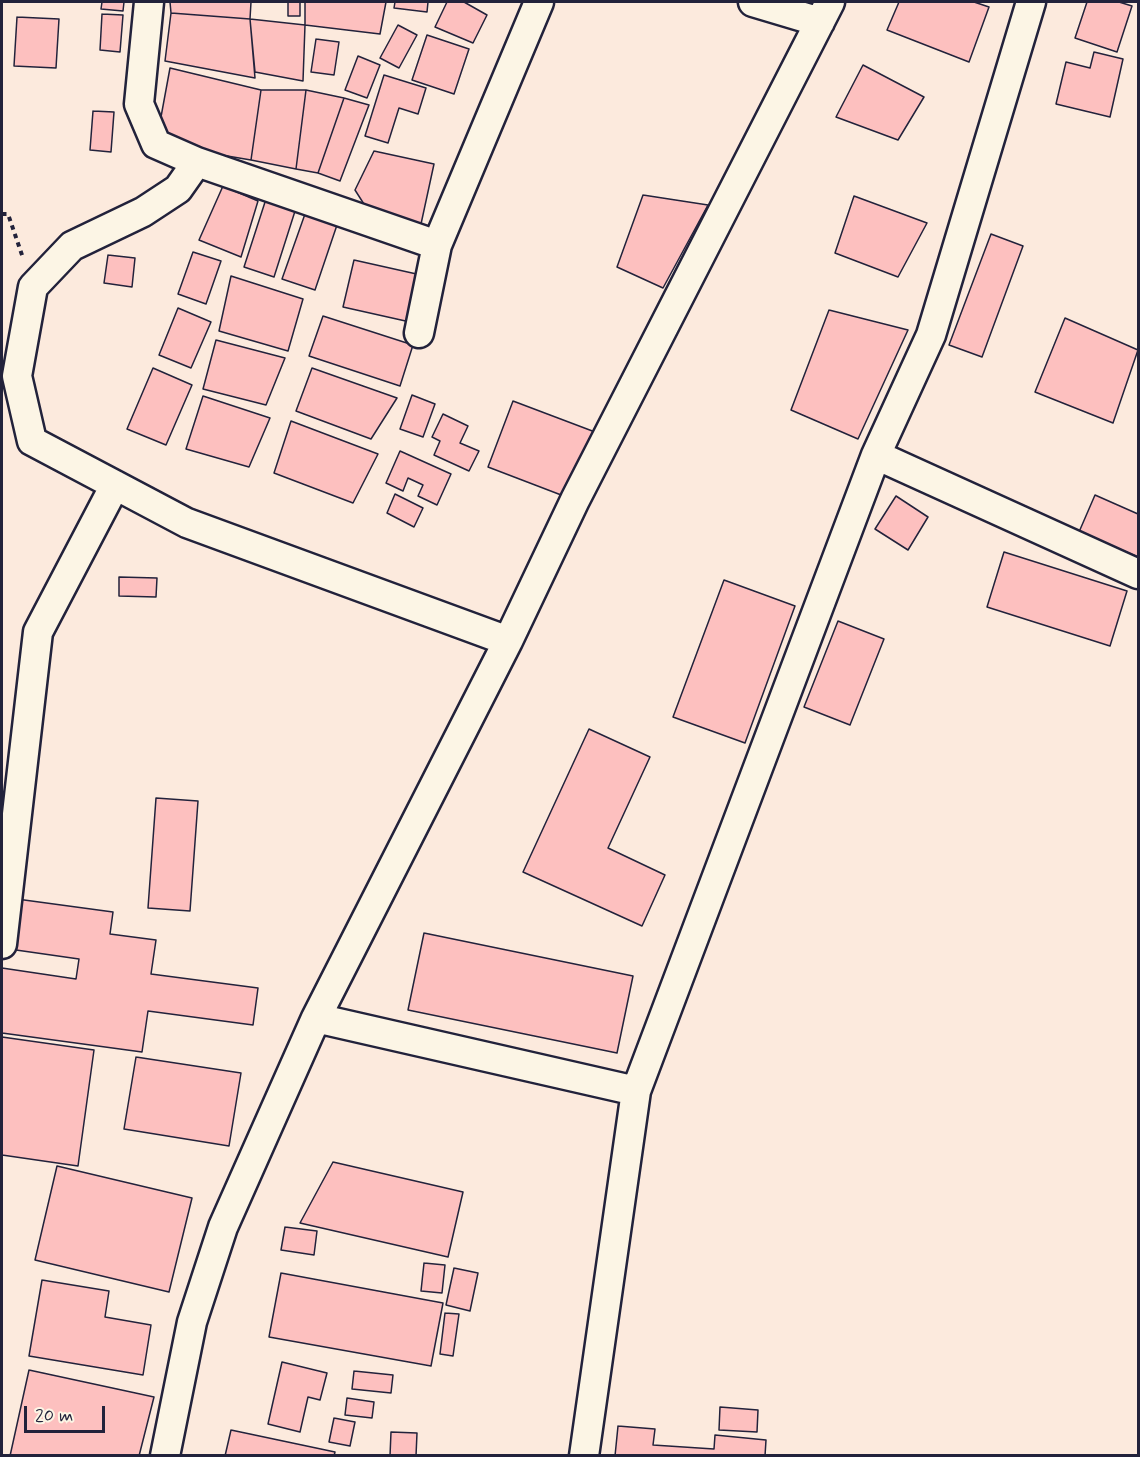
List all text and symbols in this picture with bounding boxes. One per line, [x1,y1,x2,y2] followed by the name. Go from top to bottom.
[27,1394,108,1432] scale bar
[35,1404,73,1428] text: 20 m

